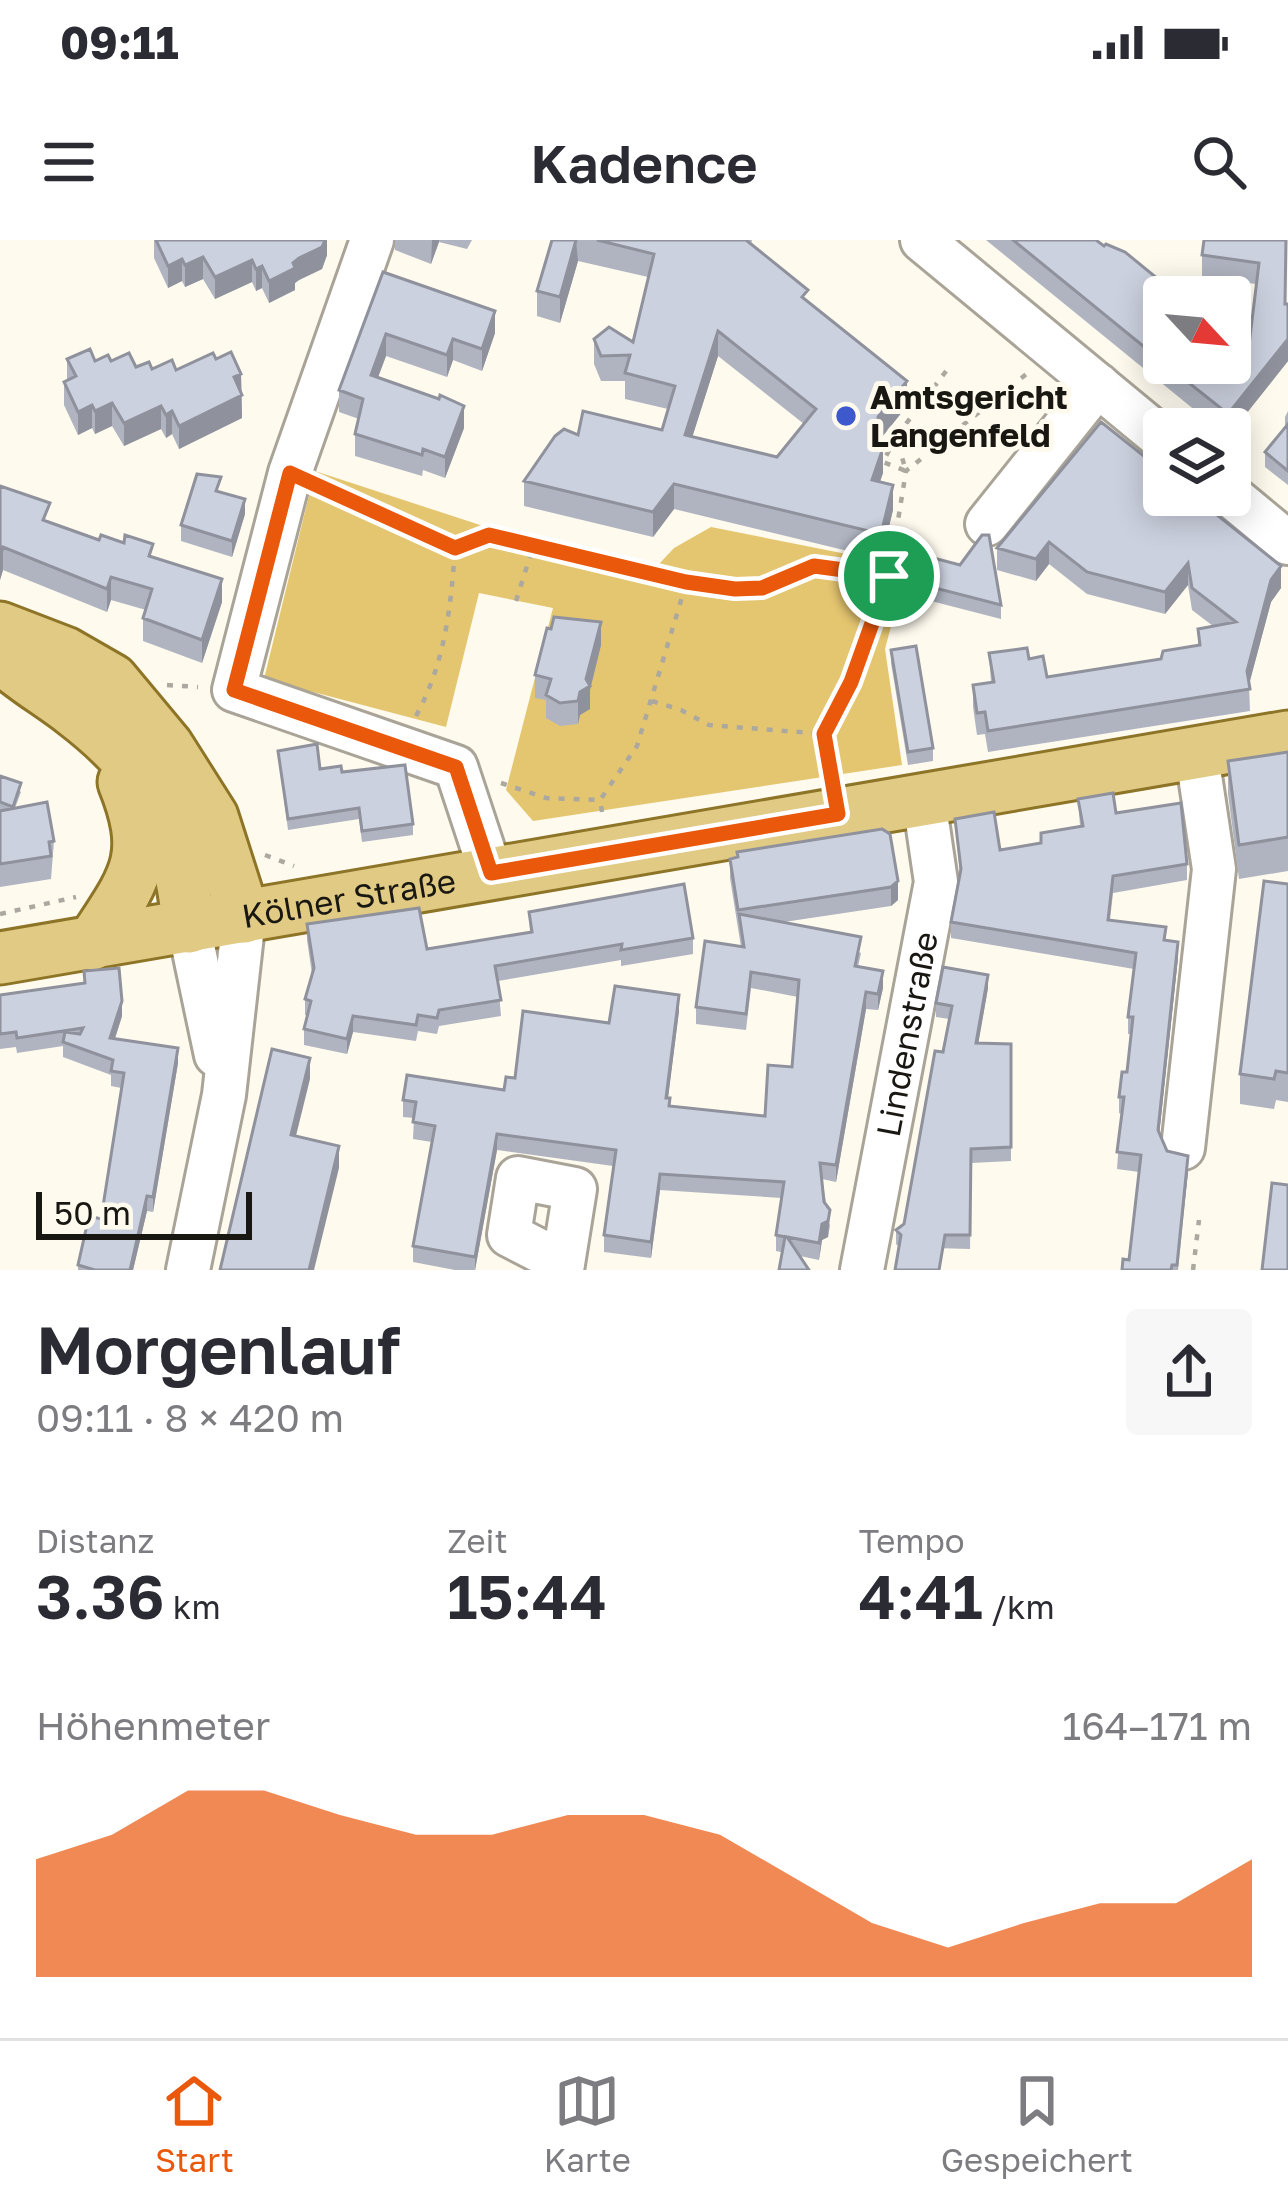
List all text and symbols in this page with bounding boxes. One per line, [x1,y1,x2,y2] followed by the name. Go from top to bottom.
[60,15,179,69] text: 09:11
[36,129,102,195] icon: menu
[1186,129,1252,195] icon: search
[530,130,758,195] text: Kadence
[1143,276,1251,384] north arrow
[1143,276,1251,516] map controls
[870,377,1068,454] place label: Amtsgericht Langenfeld
[833,403,859,429] marker: Amtsgericht Langenfeld
[1143,408,1251,516] button: layers
[838,525,940,627] pin
[856,543,922,609] icon: arrive
[239,860,459,935] street label: Kölner Straße
[868,928,945,1140] street label: Lindenstraße
[36,1186,252,1239] scale bar
[54,1193,131,1232] text: 50 m
[36,1309,401,1389] text: Morgenlauf
[1126,1309,1252,1435] button: share
[36,1394,344,1441] text: 09:11 · 8 × 420 m
[36,1521,154,1560] text: Distanz
[447,1521,508,1560] text: Zeit
[859,1521,965,1560] text: Tempo
[36,1560,165,1632] text: 3.36
[447,1560,607,1632] text: 15:44
[859,1560,983,1632] text: 4:41
[165,1587,221,1626] text: km
[983,1587,1055,1626] text: /km
[36,1702,270,1749] text: Höhenmeter
[1062,1702,1252,1749] text: 164–171 m
[155,2068,234,2179] tab: Start
[544,2068,631,2179] tab: Karte
[941,2068,1133,2179] tab: Gespeichert

